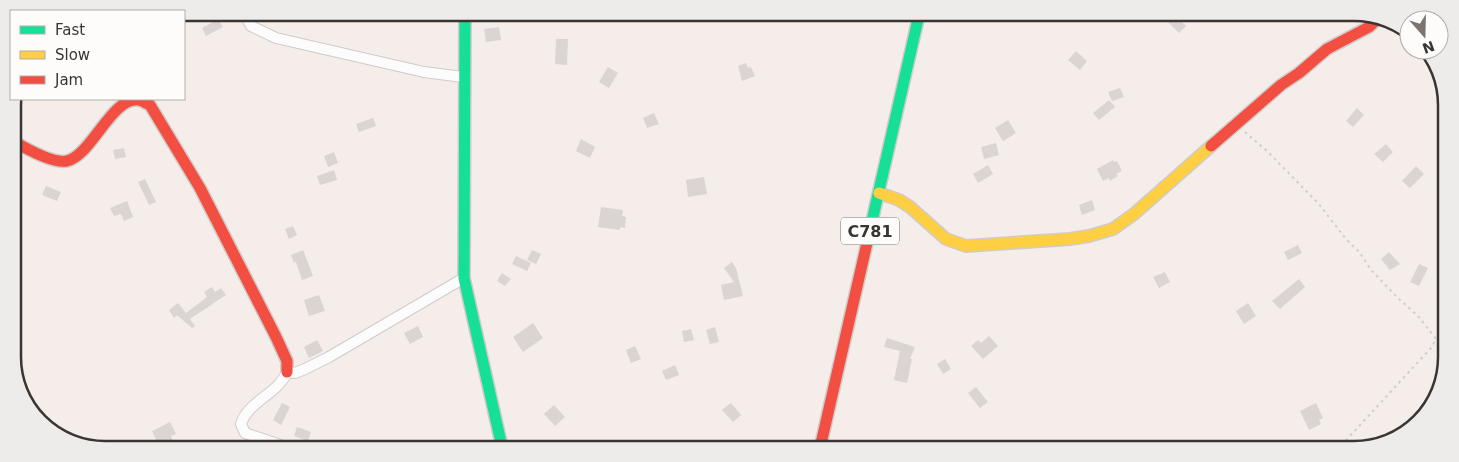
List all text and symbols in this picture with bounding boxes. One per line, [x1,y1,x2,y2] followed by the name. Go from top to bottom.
[10,10,185,100] legend
[1399,10,1449,60] north arrow
[55,21,85,39] text: Fast
[1420,38,1437,57] text: N
[55,46,90,64] text: Slow
[54,71,83,89] text: Jam
[841,218,899,245] road number: C781

